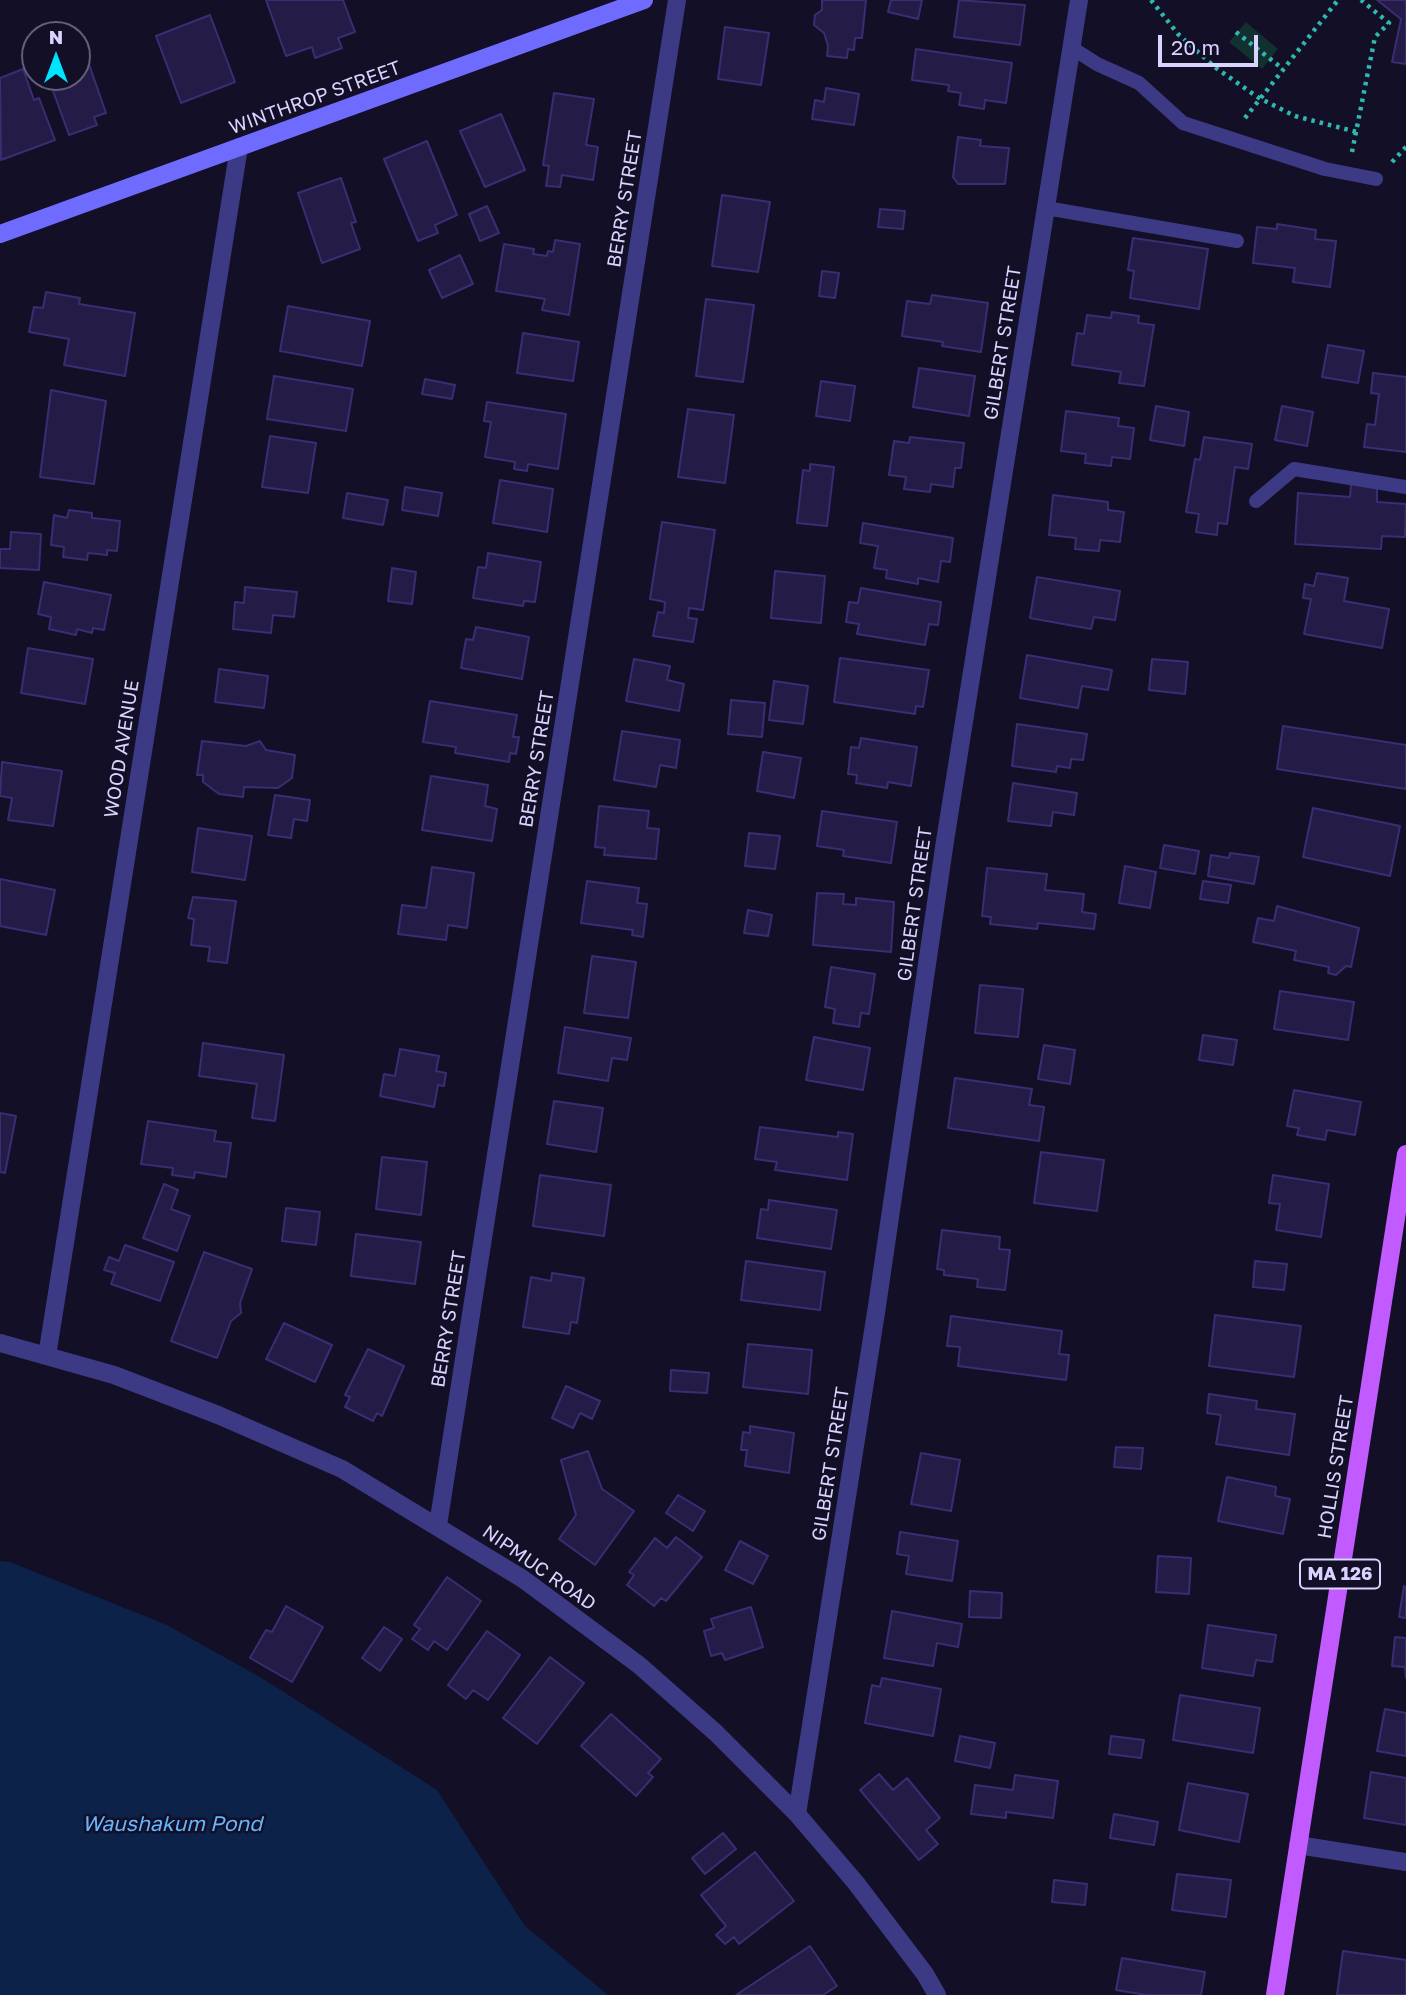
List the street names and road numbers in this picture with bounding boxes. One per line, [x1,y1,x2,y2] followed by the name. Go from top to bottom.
[226,56,404,140] street label: WINTHROP STREET
[603,129,647,269] street label: BERRY STREET
[980,264,1026,422] street label: GILBERT STREET
[100,678,144,820] street label: WOOD AVENUE
[515,689,559,829] street label: BERRY STREET
[893,825,937,983] street label: GILBERT STREET
[427,1249,471,1389] street label: BERRY STREET
[808,1385,854,1543] street label: GILBERT STREET
[1313,1394,1359,1540] street label: HOLLIS STREET
[478,1520,600,1616] street label: NIPMUC ROAD
[1300,1560,1380,1588] road number: MA 126

